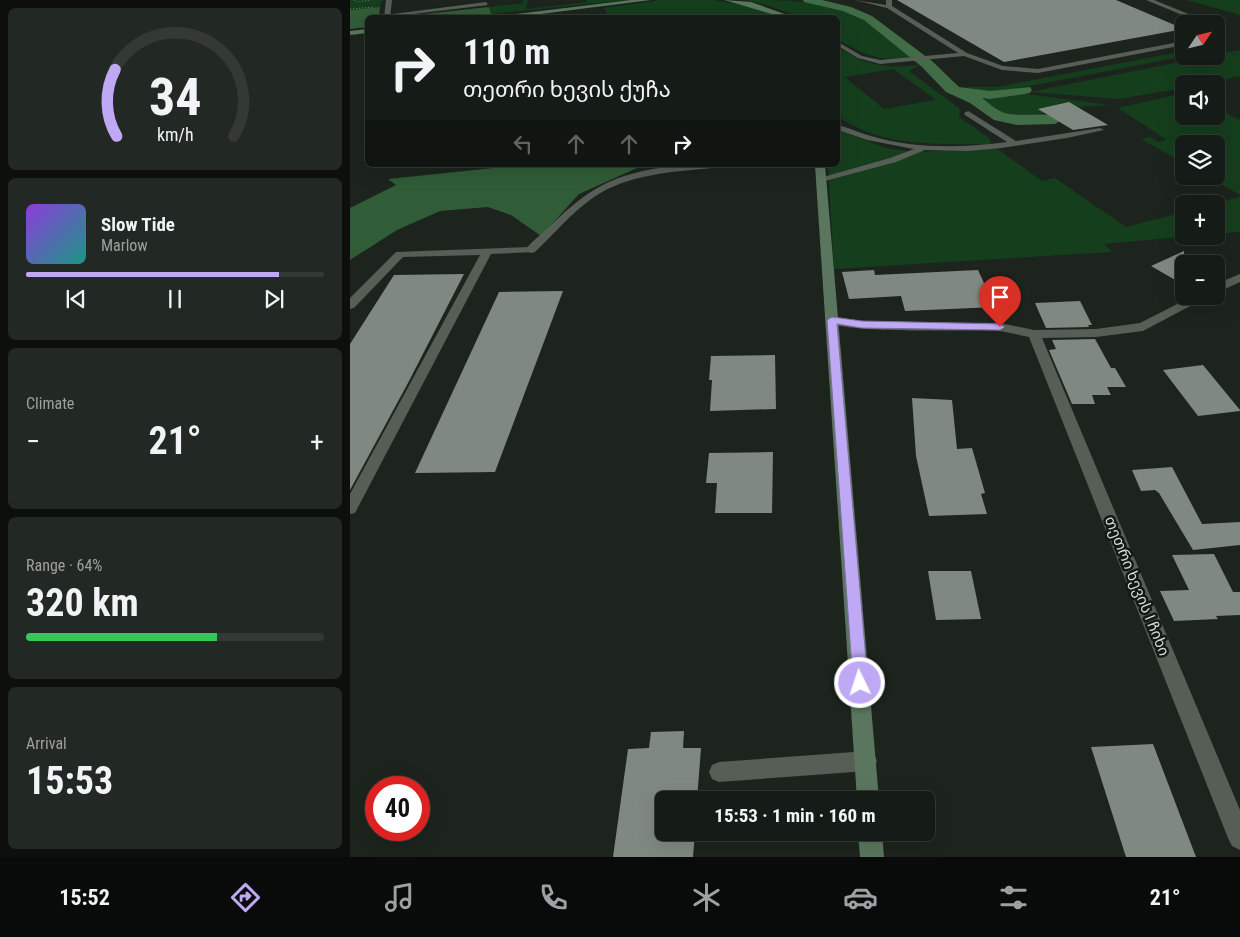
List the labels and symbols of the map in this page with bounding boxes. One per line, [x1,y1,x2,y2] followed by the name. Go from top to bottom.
[1175,15,1225,65] north arrow
[979,276,1021,327] pin
[1101,514,1173,658] street label: თეთრი ხევის I ჩიხი
[833,656,885,708] position arrow
[365,776,430,841] speed limit sign: 40

